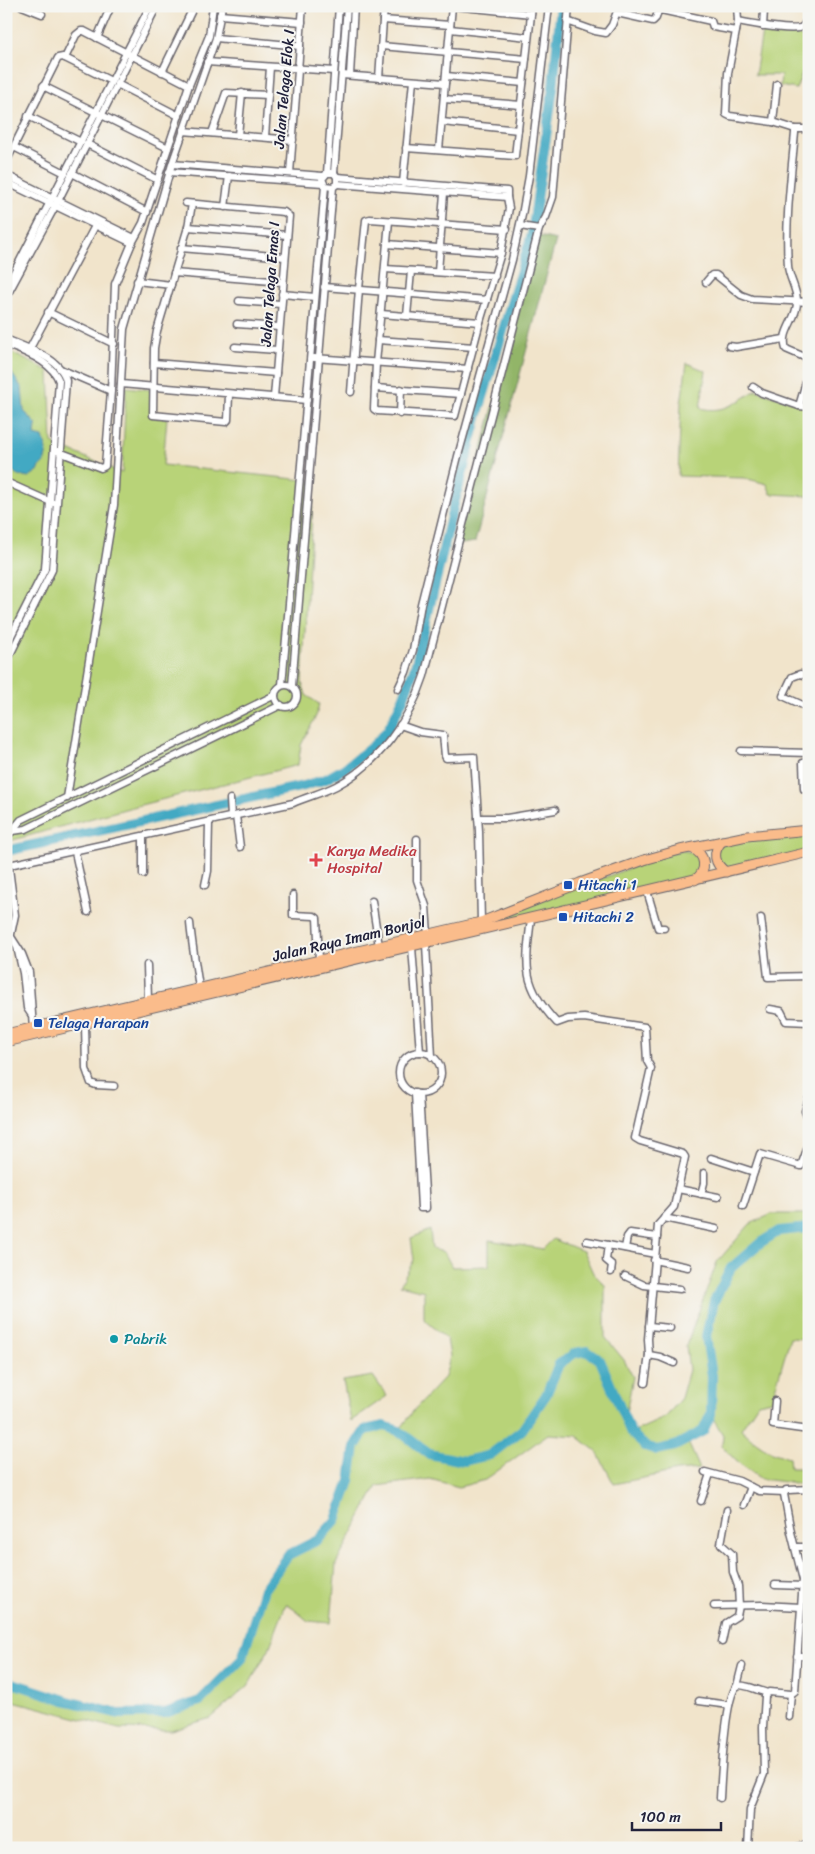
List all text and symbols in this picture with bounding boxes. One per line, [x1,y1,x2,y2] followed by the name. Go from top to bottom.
[266,28,302,151] street label: Jalan Telaga Elok I
[253,220,287,348] street label: Jalan Telaga Emas I
[327,838,417,881] place label: Karya Medika Hospital
[309,853,323,867] marker: Karya Medika Hospital
[578,872,637,898] place label: Hitachi 1
[562,879,574,891] marker: Hitachi 1
[573,904,634,930] place label: Hitachi 2
[269,909,429,969] street label: Jalan Raya Imam Bonjol
[557,911,569,923] marker: Hitachi 2
[48,1010,149,1036] place label: Telaga Harapan
[32,1017,44,1029] marker: Telaga Harapan
[124,1326,167,1352] place label: Pabrik
[108,1333,120,1345] marker: Pabrik
[632,1799,721,1831] scale bar
[640,1804,681,1830] text: 100 m

